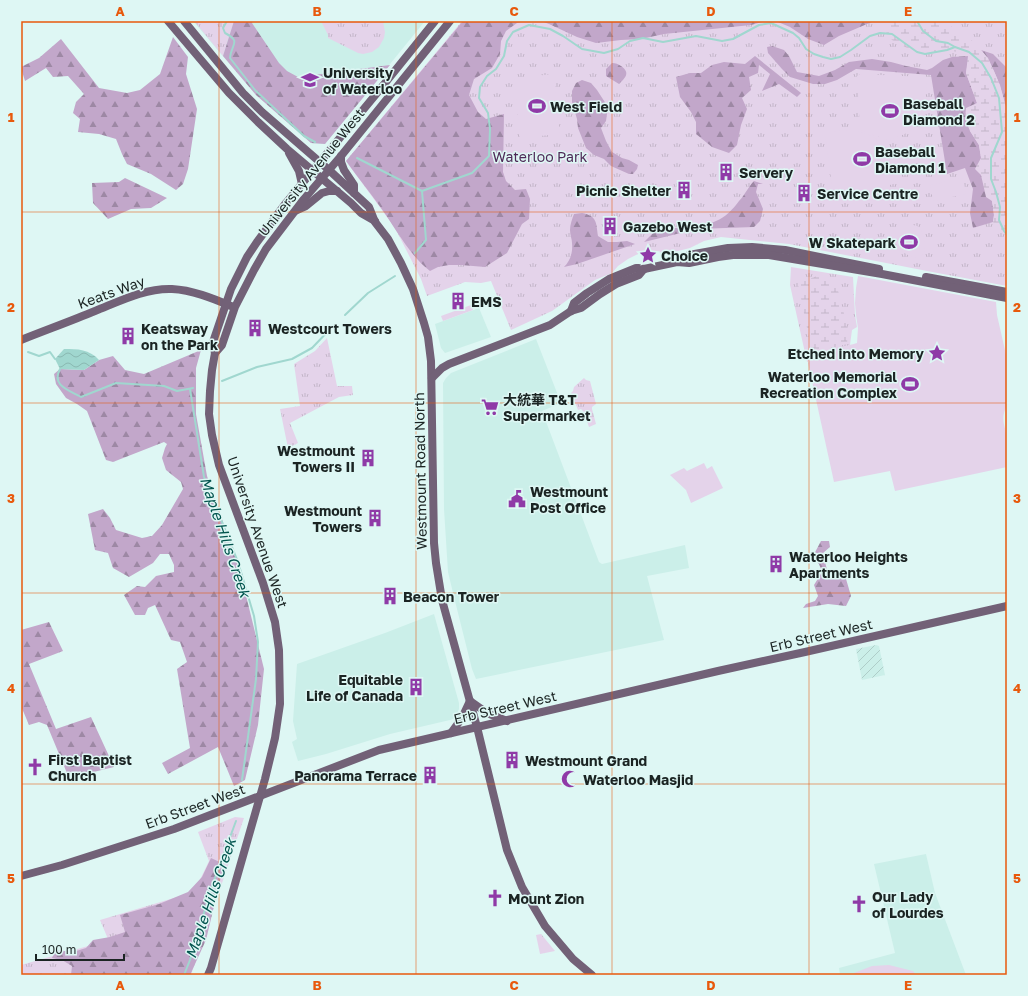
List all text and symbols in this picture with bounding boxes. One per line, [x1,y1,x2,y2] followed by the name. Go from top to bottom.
[115,3,125,19] text: A
[312,3,322,19] text: B
[509,3,519,19] text: C
[706,3,716,19] text: D
[904,3,912,19] text: E
[323,64,402,97] place label: University of Waterloo
[300,70,320,90] school or university icon: University of Waterloo
[903,95,975,128] place label: Baseball Diamond 2
[527,96,547,116] sports icon: West Field
[550,98,622,115] place label: West Field
[880,101,900,121] sports icon: Baseball Diamond 2
[254,105,368,239] street label: University Avenue West
[8,109,15,125] text: 1
[1014,109,1021,125] text: 1
[875,143,945,176] place label: Baseball Diamond 1
[493,148,587,165] park label: Waterloo Park
[852,149,872,169] sports icon: Baseball Diamond 1
[716,162,736,182] building icon: Servery
[739,164,794,181] place label: Servery
[674,180,694,200] building icon: Picnic Shelter
[576,182,672,199] place label: Picnic Shelter
[794,183,814,203] building icon: Service Centre
[817,185,918,202] place label: Service Centre
[600,216,620,236] building icon: Gazebo West
[623,218,713,235] place label: Gazebo West
[899,232,919,252] sports icon: W Skatepark
[809,234,896,251] place label: W Skatepark
[638,245,658,265] place icon: Choice
[661,247,708,264] place label: Choice
[75,272,147,312] street label: Keats Way
[448,291,468,311] building icon: EMS
[471,293,502,310] place label: EMS
[7,299,15,315] text: 2
[1013,299,1021,315] text: 2
[245,318,265,338] building icon: Westcourt Towers
[141,320,218,353] place label: Keatsway on the Park
[268,320,392,337] place label: Westcourt Towers
[118,326,138,346] building icon: Keatsway on the Park
[927,343,947,363] place icon: Etched into Memory
[787,345,925,362] place label: Etched into Memory
[760,368,897,401] place label: Waterloo Memorial Recreation Complex
[900,374,920,394] sports icon: Waterloo Memorial Recreation Complex
[503,391,591,424] place label: 大統華 T&T Supermarket
[410,392,430,550] street label: Westmount Road North
[480,397,500,417] supermarket icon: 大統華 T&T Supermarket
[277,442,355,475] place label: Westmount Towers II
[358,448,378,468] building icon: Westmount Towers II
[224,454,292,610] street label: University Avenue West
[197,474,256,601] water label: Maple Hills Creek
[530,483,608,516] place label: Westmount Post Office
[507,489,527,509] public building icon: Westmount Post Office
[7,490,15,506] text: 3
[1013,490,1021,506] text: 3
[284,502,362,535] place label: Westmount Towers
[365,508,385,528] building icon: Westmount Towers
[789,548,908,581] place label: Waterloo Heights Apartments
[766,554,786,574] building icon: Waterloo Heights Apartments
[380,586,400,606] building icon: Beacon Tower
[403,588,500,605] place label: Beacon Tower
[768,615,874,655] street label: Erb Street West
[306,671,403,704] place label: Equitable Life of Canada
[406,677,426,697] building icon: Equitable Life of Canada
[7,680,15,696] text: 4
[1013,680,1021,696] text: 4
[452,687,558,727] street label: Erb Street West
[502,750,522,770] building icon: Westmount Grand
[48,751,132,784] place label: First Baptist Church
[525,752,647,769] place label: Westmount Grand
[25,757,45,777] church icon: First Baptist Church
[420,765,440,785] building icon: Panorama Terrace
[294,767,417,784] place label: Panorama Terrace
[560,769,580,789] mosque icon: Waterloo Masjid
[583,771,693,788] place label: Waterloo Masjid
[143,780,247,832] street label: Erb Street West
[181,834,240,961] water label: Maple Hills Creek
[7,870,15,886] text: 5
[1013,870,1021,886] text: 5
[485,888,505,908] church icon: Mount Zion
[872,888,944,921] place label: Our Lady of Lourdes
[508,890,584,907] place label: Mount Zion
[849,894,869,914] church icon: Our Lady of Lourdes
[36,936,124,962] scale bar
[42,942,76,957] text: 100 m
[115,977,125,993] text: A
[312,977,322,993] text: B
[509,977,519,993] text: C
[706,977,716,993] text: D
[904,977,912,993] text: E

